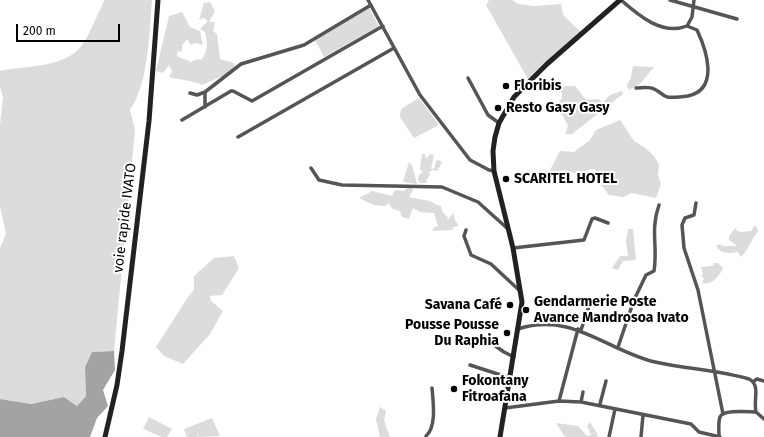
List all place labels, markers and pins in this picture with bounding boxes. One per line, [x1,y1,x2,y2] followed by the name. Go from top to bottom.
[514,78,562,94] place label: Floribis
[501,81,511,91] marker: Floribis
[506,100,610,116] place label: Resto Gasy Gasy
[493,103,503,113] marker: Resto Gasy Gasy
[514,171,617,187] place label: SCARITEL HOTEL
[501,174,511,184] marker: SCARITEL HOTEL
[534,294,689,326] place label: Gendarmerie Poste Avance Mandrosoa Ivato
[425,297,502,313] place label: Savana Café
[505,300,515,310] marker: Savana Café
[521,305,531,315] marker: Gendarmerie Poste Avance Mandrosoa Ivato
[405,317,499,350] place label: Pousse Pousse Du Raphia
[502,328,512,338] marker: Pousse Pousse Du Raphia
[462,373,528,406] place label: Fokontany Fitroafana
[449,384,459,394] marker: Fokontany Fitroafana

